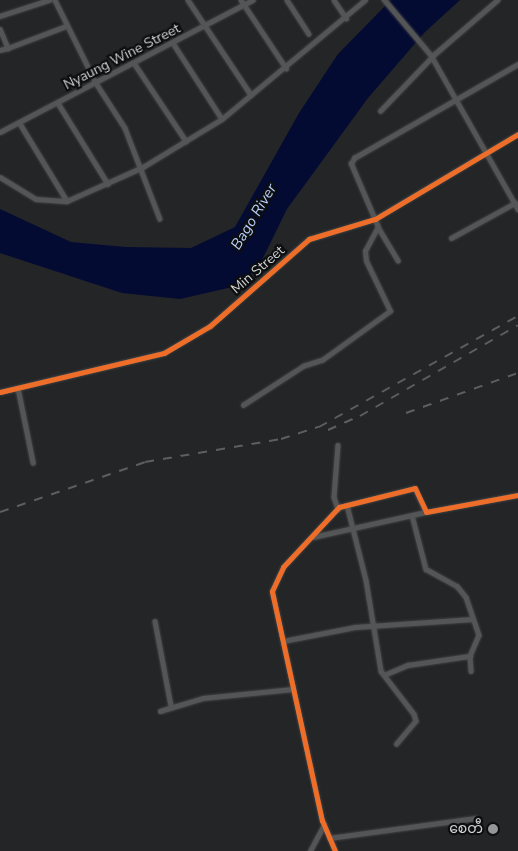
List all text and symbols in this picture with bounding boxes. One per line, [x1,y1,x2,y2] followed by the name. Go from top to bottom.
[61,20,183,94] street label: Nyaung Wine Street
[227,181,281,253] water label: Bago River
[228,242,288,298] street label: Min Street
[449,821,483,837] place label: စေတီ
[487,823,499,835] marker: စေတီ

